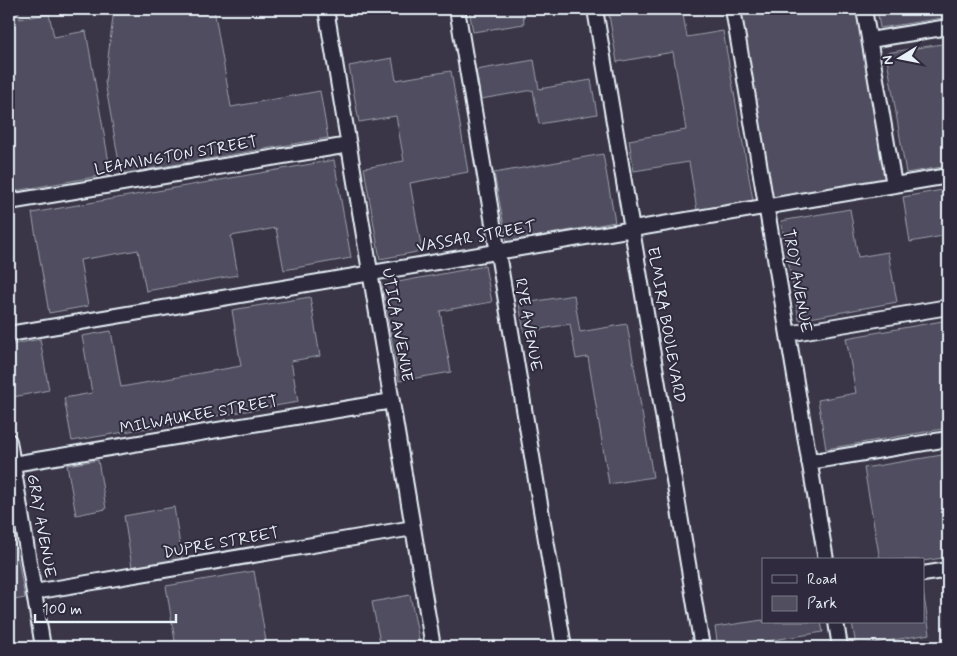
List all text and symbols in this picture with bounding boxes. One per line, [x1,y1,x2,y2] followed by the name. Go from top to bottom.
[874,32,924,82] north arrow
[879,54,898,66] text: N
[93,131,259,181] street label: LEAMINGTON STREET
[415,216,538,258] street label: VASSAR STREET
[778,228,816,334] street label: TROY AVENUE
[642,245,690,405] street label: ELMIRA BOULEVARD
[377,266,417,384] street label: UTICA AVENUE
[509,277,547,373] street label: RYE AVENUE
[118,391,280,439] street label: MILWAUKEE STREET
[22,472,60,580] street label: GRAY AVENUE
[161,522,281,564] street label: DUPRE STREET
[762,558,924,624] legend
[807,570,837,590] text: Road
[35,591,176,623] scale bar
[807,594,837,614] text: Park
[42,600,82,620] text: 100 m

